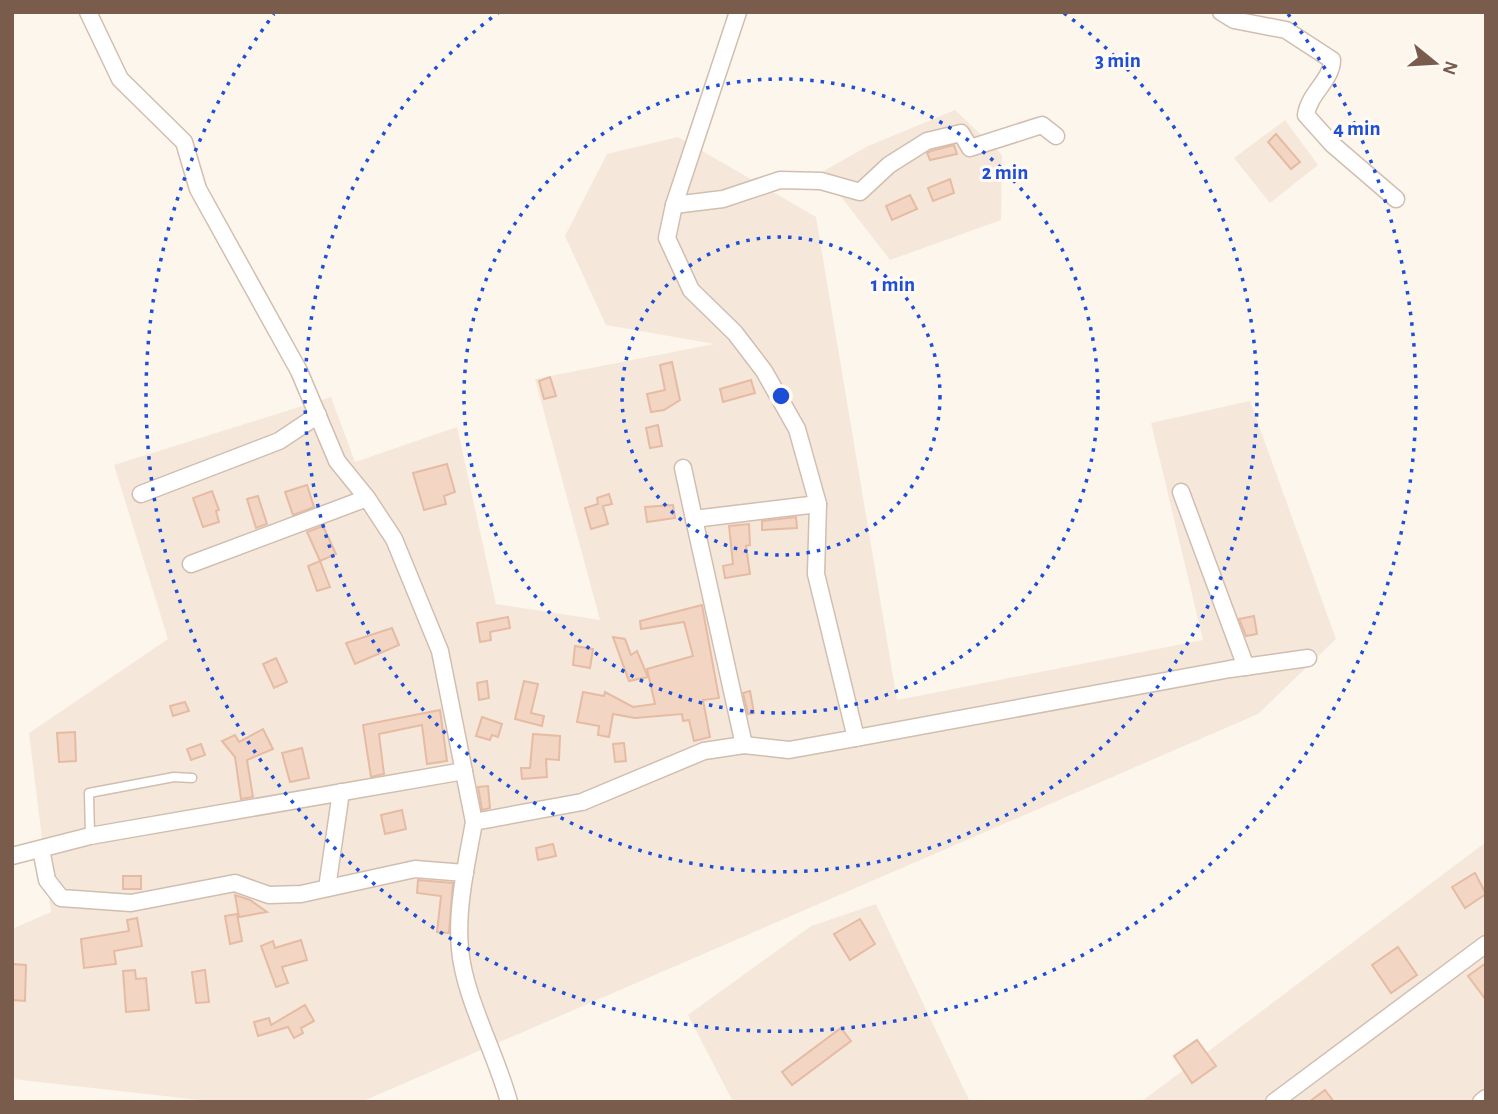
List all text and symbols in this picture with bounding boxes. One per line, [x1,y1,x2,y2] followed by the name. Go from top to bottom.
[1400,28,1470,98] north arrow
[1095,50,1141,71] text: 3 min
[1439,59,1461,77] text: N
[1333,118,1381,139] text: 4 min
[982,162,1028,183] text: 2 min
[871,274,915,295] text: 1 min
[769,384,793,408] centre of rings

